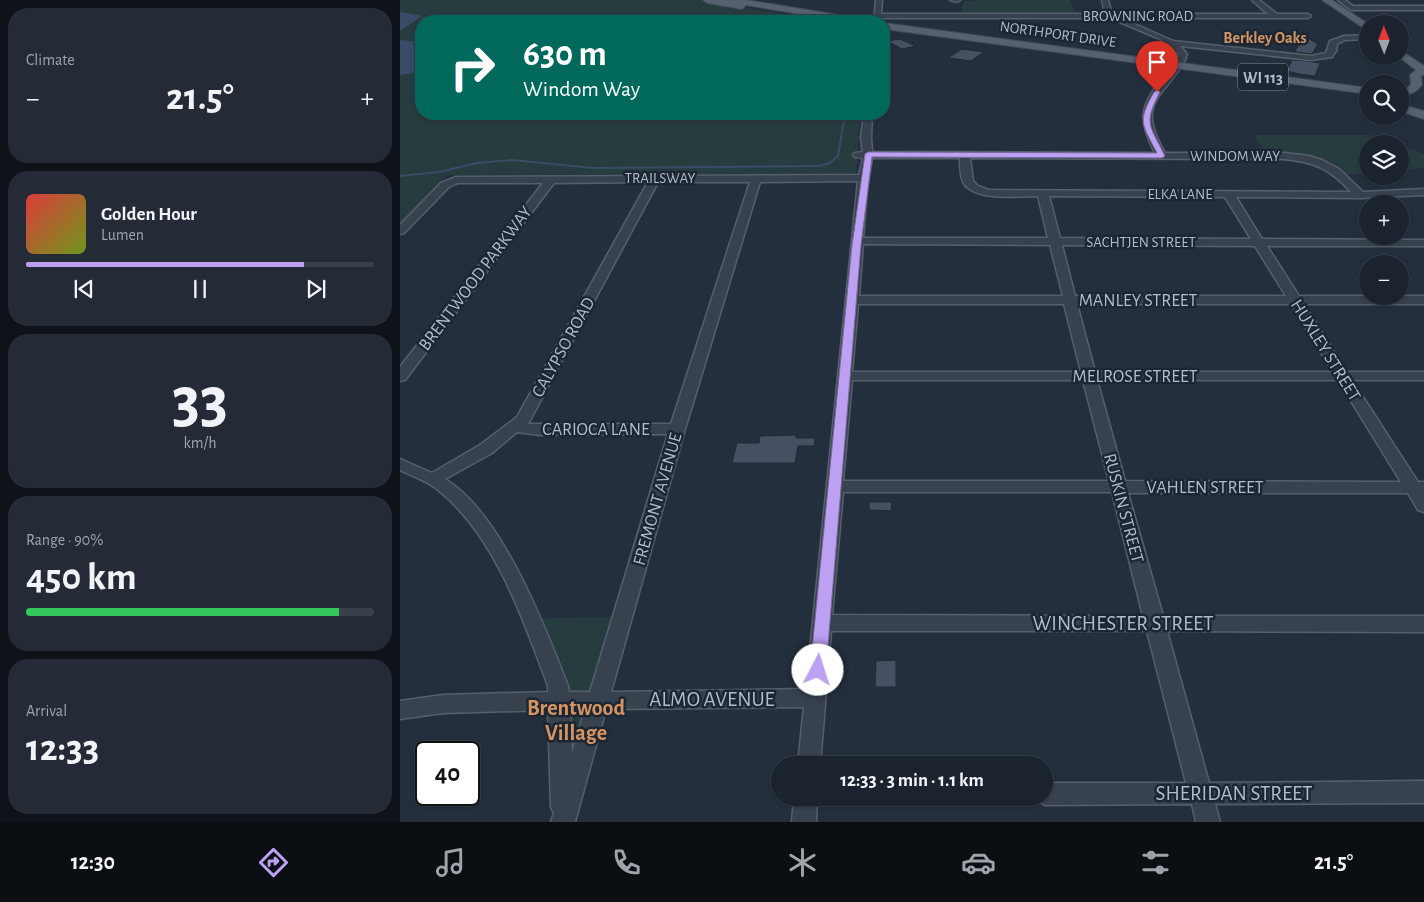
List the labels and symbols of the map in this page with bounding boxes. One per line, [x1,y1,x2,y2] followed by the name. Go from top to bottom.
[1083,9,1194,24] street label: BROWNING ROAD
[1359,15,1409,65] north arrow
[999,19,1117,50] street label: NORTHPORT DRIVE
[1223,30,1307,47] district label: Berkley Oaks
[1136,41,1178,92] pin
[1238,64,1288,90] road number: WI 113
[1190,149,1280,164] street label: WINDOM WAY
[625,171,695,186] street label: TRAILSWAY
[1147,187,1213,202] street label: ELKA LANE
[416,203,536,354] street label: BRENTWOOD PARKWAY
[1086,235,1196,250] street label: SACHTJEN STREET
[1079,292,1198,310] street label: MANLEY STREET
[529,295,599,400] street label: CALYPSO ROAD
[1287,297,1364,405] street label: HUXLEY STREET
[1073,368,1198,386] street label: MELROSE STREET
[542,421,650,439] street label: CARIOCA LANE
[630,431,686,568] street label: FREMONT AVENUE
[1100,452,1146,565] street label: RUSKIN STREET
[1146,479,1264,497] street label: VAHLEN STREET
[1033,613,1213,634] street label: WINCHESTER STREET
[791,643,843,695] position arrow
[649,689,775,710] street label: ALMO AVENUE
[527,697,625,744] district label: Brentwood Village
[415,741,480,806] speed limit sign: 40
[1156,783,1312,804] street label: SHERIDAN STREET

